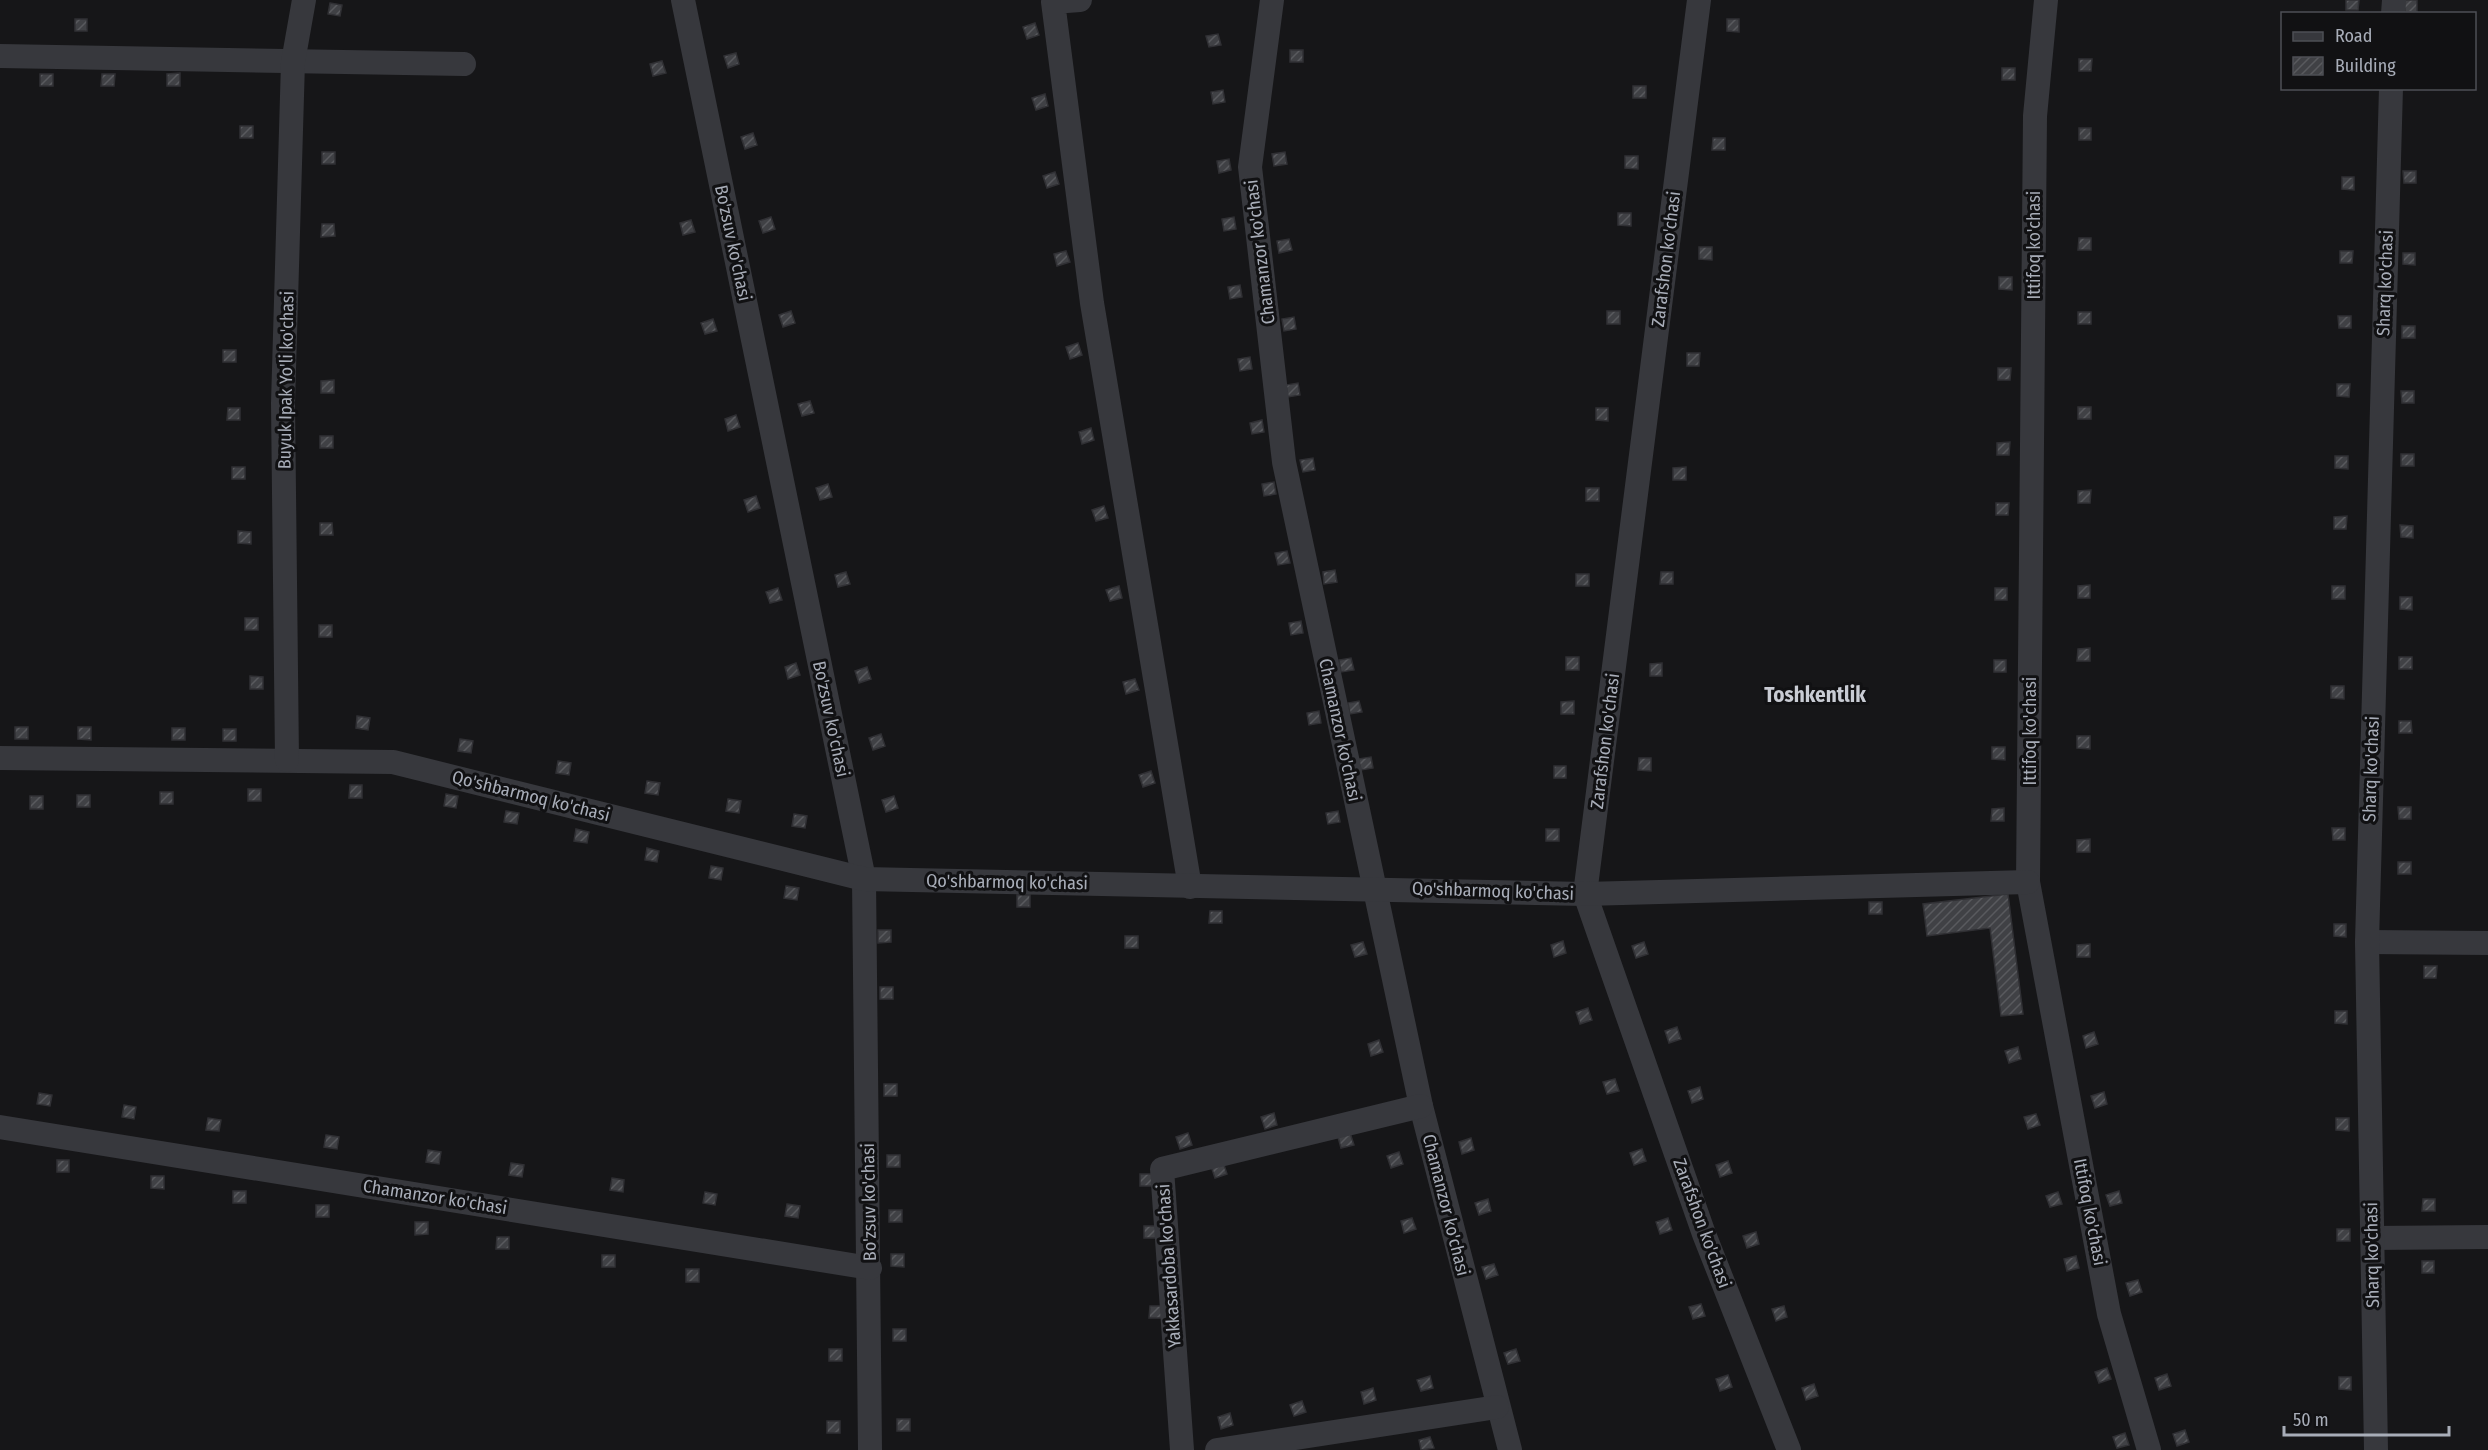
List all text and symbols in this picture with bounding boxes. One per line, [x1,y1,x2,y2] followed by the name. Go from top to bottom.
[2281,12,2476,90] legend
[2335,25,2372,47] text: Road
[2335,55,2396,77] text: Building
[1240,178,1280,326] street label: Chamanzor ko'chasi
[710,183,756,303] street label: Bo'zsuv ko'chasi
[1647,190,1685,328] street label: Zarafshon ko'chasi
[2023,191,2045,299] street label: Ittifoq ko'chasi
[2372,230,2398,336] street label: Sharq ko'chasi
[273,291,299,469] street label: Buyuk Ipak Yo'li ko'chasi
[1314,657,1366,803] street label: Chamanzor ko'chasi
[808,659,854,779] street label: Bo'zsuv ko'chasi
[1586,672,1624,810] street label: Zarafshon ko'chasi
[2019,677,2041,785] street label: Ittifoq ko'chasi
[1764,682,1866,708] district label: Toshkentlik
[2358,716,2384,822] street label: Sharq ko'chasi
[450,766,612,826] street label: Qo'shbarmoq ko'chasi
[926,870,1088,894] street label: Qo'shbarmoq ko'chasi
[1412,877,1574,905] street label: Qo'shbarmoq ko'chasi
[1418,1132,1474,1278] street label: Chamanzor ko'chasi
[857,1143,881,1261] street label: Bo'zsuv ko'chasi
[1668,1155,1736,1291] street label: Zarafshon ko'chasi
[2069,1157,2111,1267] street label: Ittifoq ko'chasi
[361,1175,509,1219] street label: Chamanzor ko'chasi
[1152,1183,1186,1349] street label: Yakkasardoba ko'chasi
[2360,1202,2384,1308] street label: Sharq ko'chasi
[2284,1399,2449,1437] scale bar
[2293,1409,2329,1431] text: 50 m

